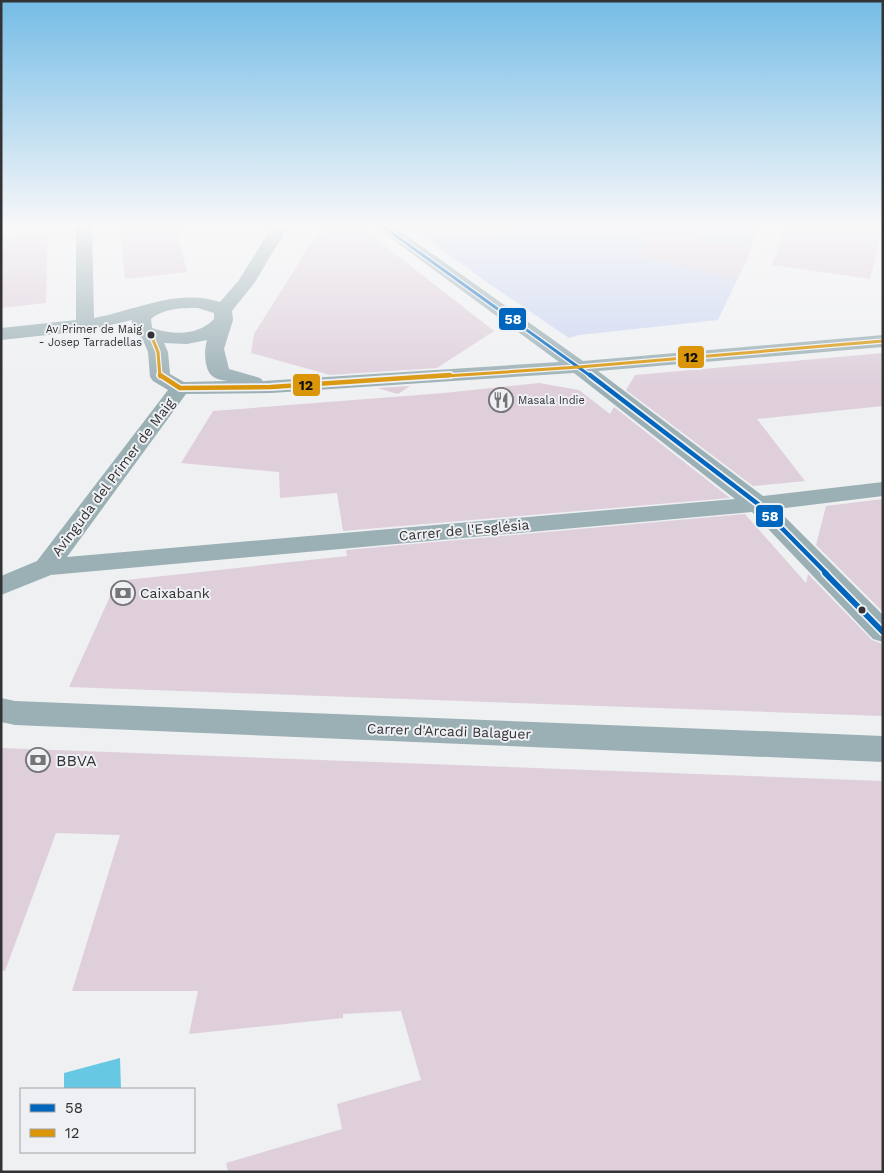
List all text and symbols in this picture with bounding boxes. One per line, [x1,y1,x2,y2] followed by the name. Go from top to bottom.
[498,307,527,331] line badge: 58
[505,311,522,327] text: 58
[39,323,142,349] place label: Av Primer de Maig - Josep Tarradellas
[146,330,156,340] marker: Av Primer de Maig - Josep Tarradellas
[677,345,705,369] line badge: 12
[684,349,698,365] text: 12
[292,373,321,397] line badge: 12
[299,377,313,393] text: 12
[488,387,514,413] restaurant icon: Masala Indie
[518,394,585,407] place label: Masala Indie
[48,395,178,559] street label: Avinguda del Primer de Maig
[755,504,784,528] line badge: 58
[762,508,779,524] text: 58
[398,516,530,544] street label: Carrer de l'Església
[110,580,136,606] bank icon: Caixabank
[140,585,210,601] place label: Caixabank
[857,605,867,615] unlabelled marker
[367,720,532,742] street label: Carrer d'Arcadi Balaguer
[25,747,51,773] bank icon: BBVA
[56,751,97,770] place label: BBVA
[20,1088,195,1153] legend
[65,1099,83,1117] text: 58
[65,1124,80,1142] text: 12

